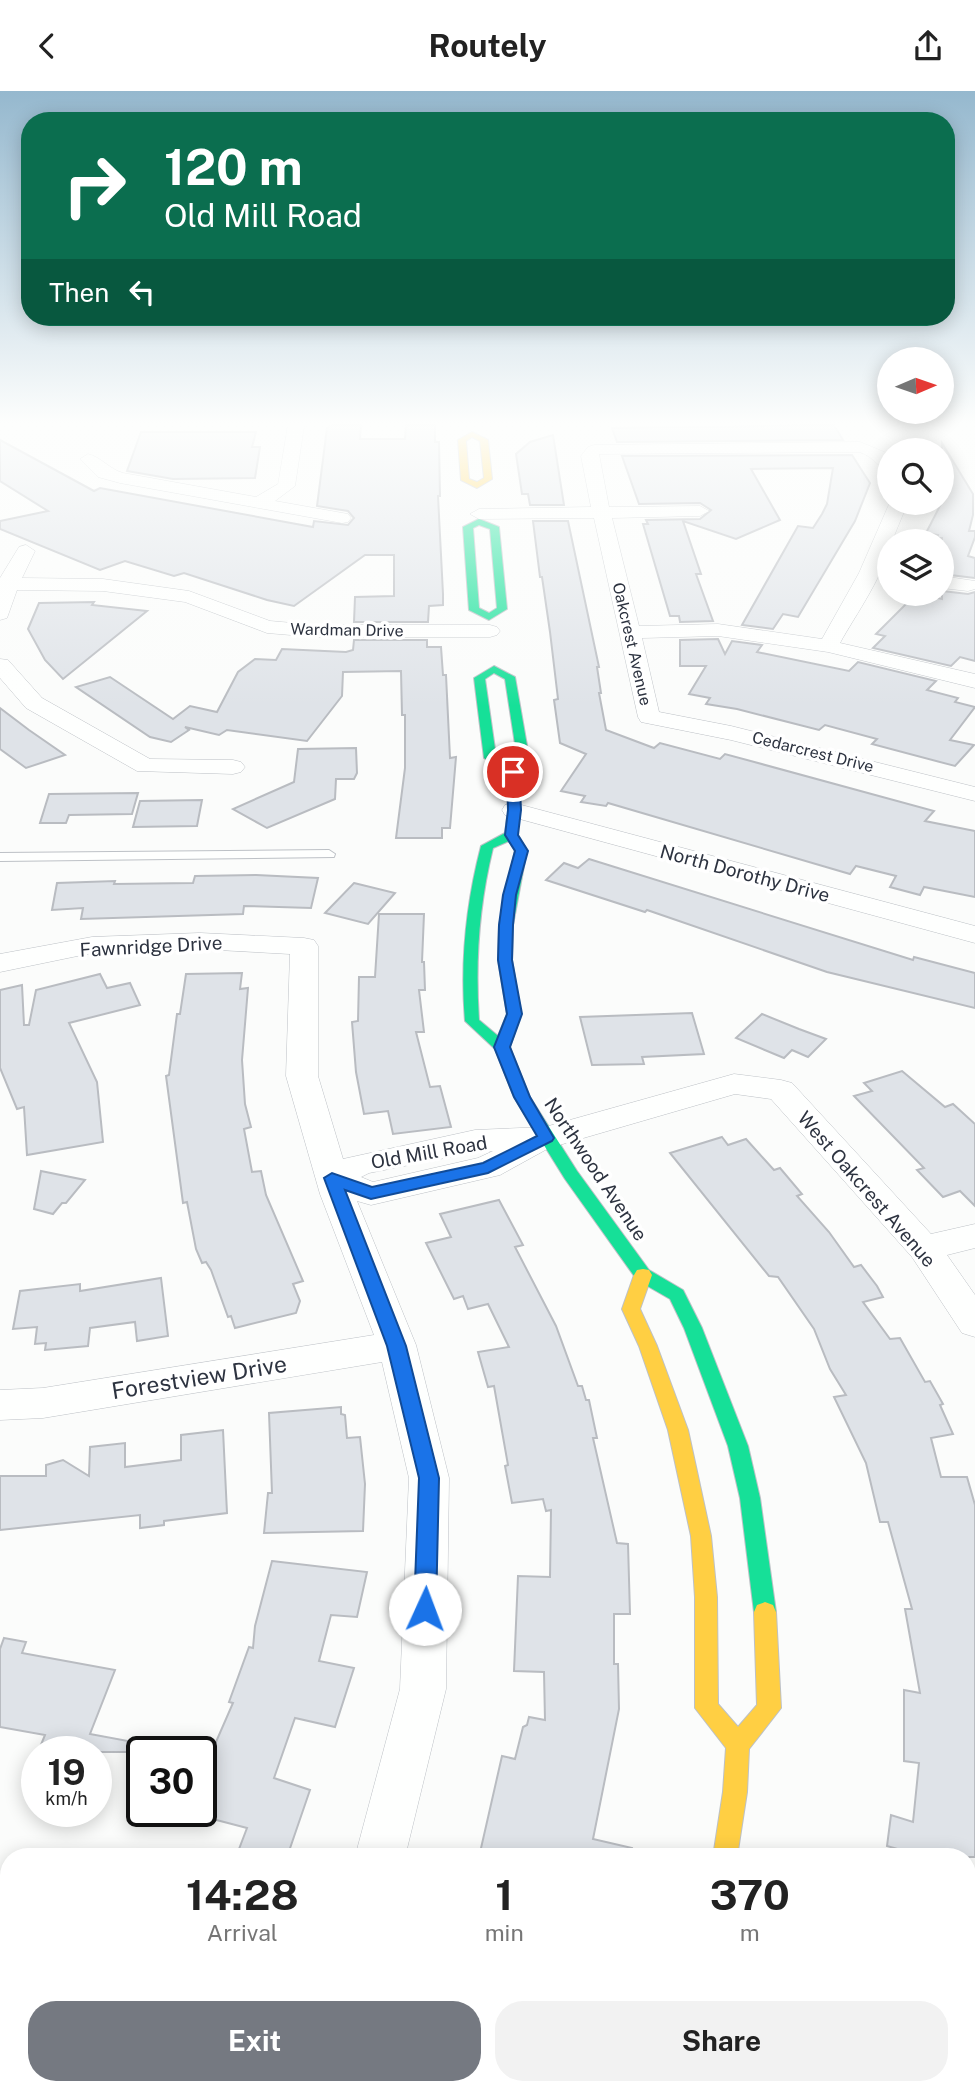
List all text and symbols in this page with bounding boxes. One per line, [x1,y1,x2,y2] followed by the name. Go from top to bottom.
[28,27,66,65] icon: back
[429,27,547,64] text: Routely
[909,27,947,65] icon: share
[164,138,303,196] text: 120 m
[49,140,140,231] icon: right
[164,197,362,234] text: Old Mill Road
[123,273,161,311] icon: left
[49,277,109,308] text: Then
[877,347,954,423] north arrow
[877,347,954,606] map controls
[877,438,954,515] button: search
[877,529,954,606] button: layers
[609,581,655,707] street label: Oakcrest Avenue
[290,620,404,640] street label: Wardman Drive
[750,728,876,776] street label: Cedarcrest Drive
[483,742,543,802] pin
[494,753,532,791] icon: arrive
[658,840,832,906] street label: North Dorothy Drive
[79,931,223,961] street label: Fawnridge Drive
[540,1093,652,1245] street label: Northwood Avenue
[794,1107,940,1271] street label: West Oakcrest Avenue
[369,1131,489,1173] street label: Old Mill Road
[109,1350,289,1404] street label: Forestview Drive
[388,1572,462,1646] position arrow
[126,1736,217,1827] speed limit sign: 30
[47,1752,86,1793] text: 19
[45,1788,88,1809] text: km/h
[186,1870,299,1919] text: 14:28
[495,1870,513,1919] text: 1
[710,1870,790,1919] text: 370
[207,1919,278,1946] text: Arrival
[485,1919,524,1946] text: min
[740,1919,760,1946] text: m
[28,2001,481,2081] button: Exit
[495,2001,948,2081] button: Share

